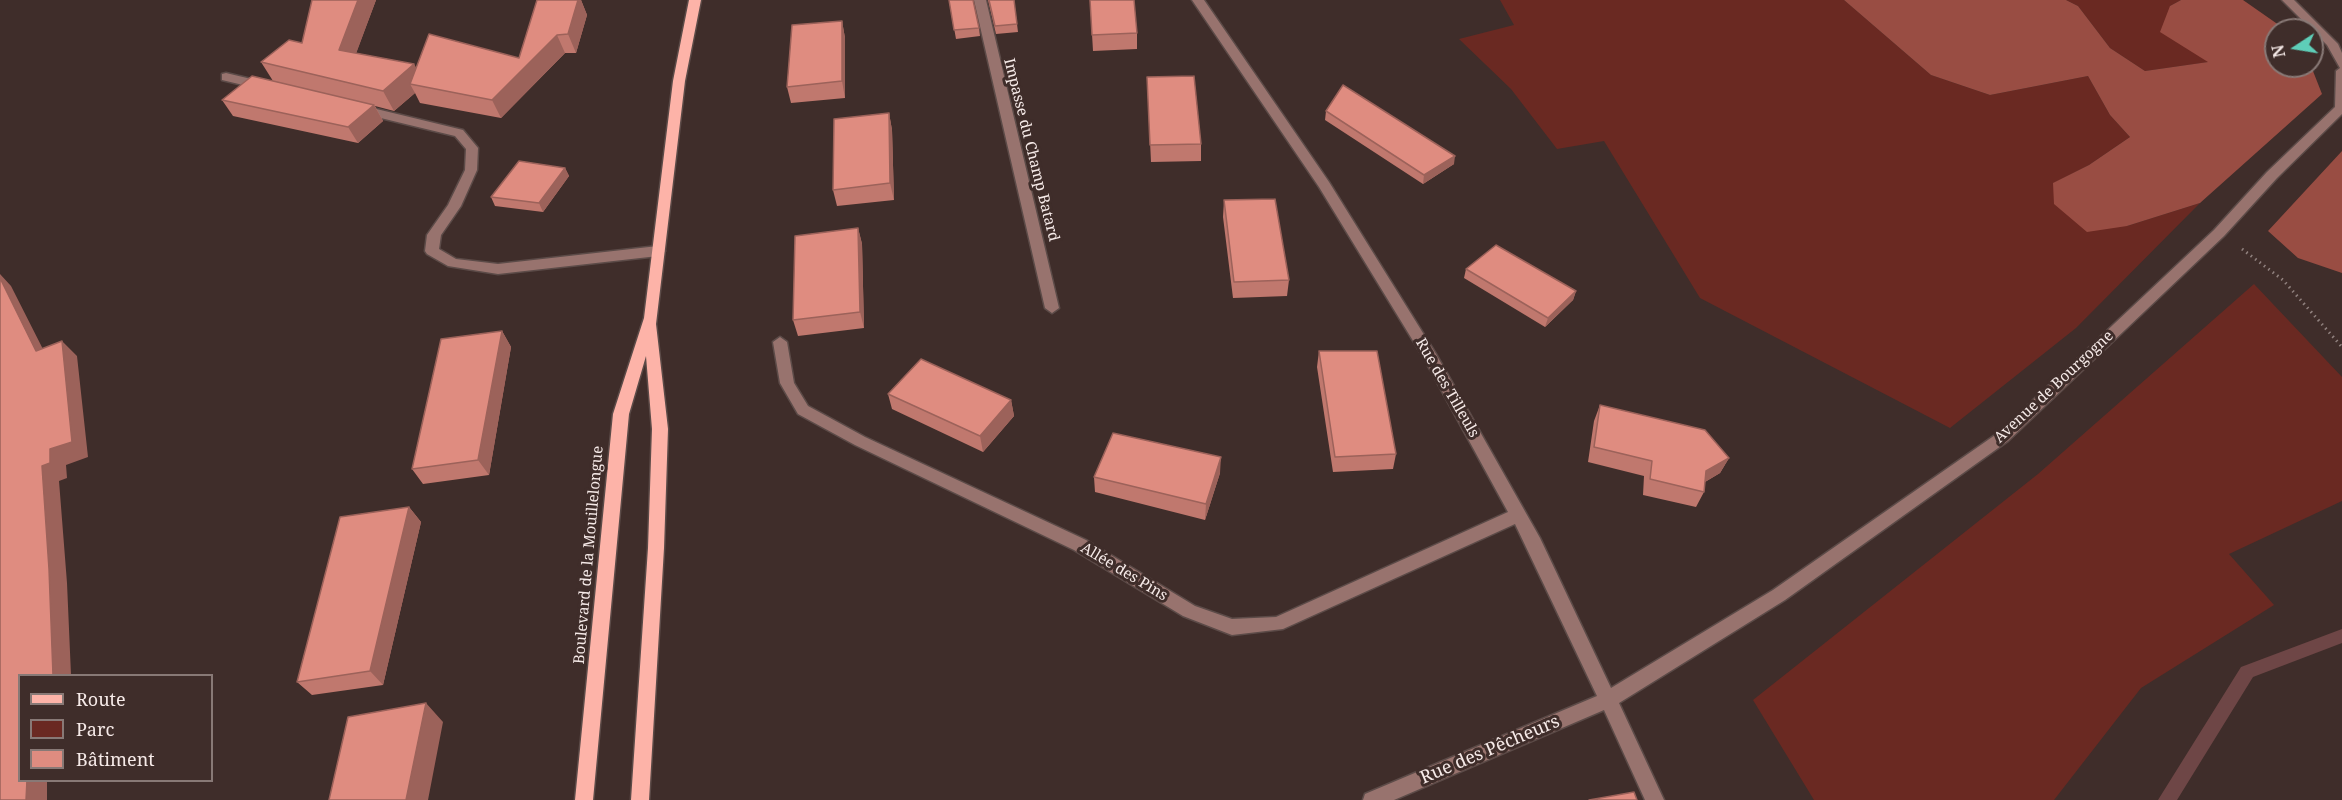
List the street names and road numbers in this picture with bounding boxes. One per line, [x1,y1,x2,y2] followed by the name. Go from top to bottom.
[1000,57,1062,243] street label: Impasse du Champ Batard
[1991,327,2117,447] street label: Avenue de Bourgogne
[1411,335,1483,441] street label: Rue des Tilleuls
[570,445,608,665] street label: Boulevard de la Mouillelongue
[1077,539,1171,605] street label: Allée des Pins
[1417,711,1563,789] street label: Rue des Pêcheurs

